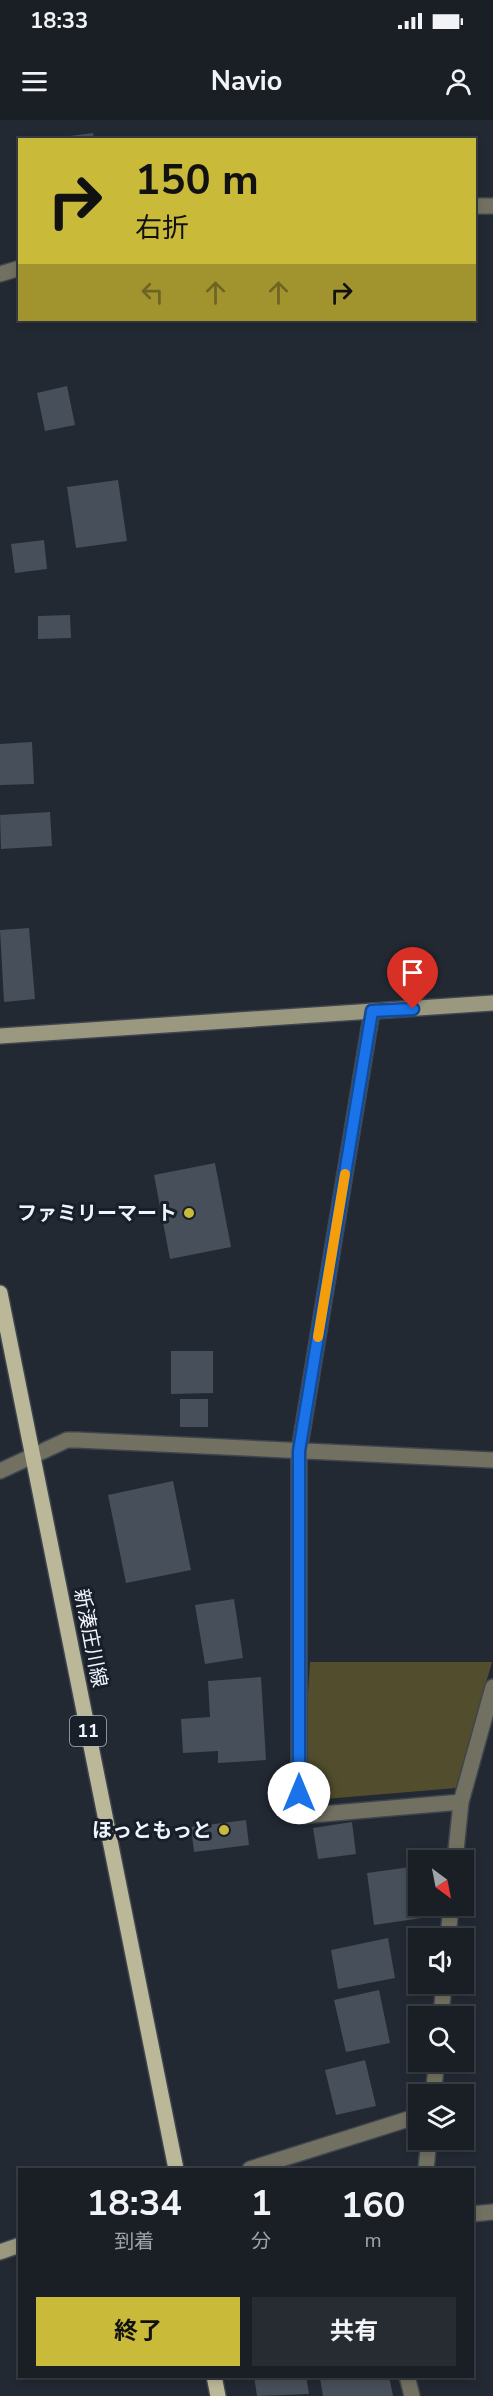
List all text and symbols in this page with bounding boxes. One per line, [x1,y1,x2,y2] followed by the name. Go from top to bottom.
[30,6,88,36] text: 18:33
[211,63,282,100] text: Navio
[18,65,51,98] icon: menu
[442,65,475,98] icon: person
[135,152,259,209] text: 150 m
[36,162,114,240] icon: right
[135,210,189,247] text: 右折
[136,276,169,309] icon: left
[199,276,232,309] icon: ahead
[262,276,295,309] icon: ahead
[325,276,358,309] icon: right
[387,947,438,1009] pin
[396,956,429,989] icon: arrive
[17,1200,177,1227] place label: ファミリーマート
[182,1206,196,1220] marker: ファミリーマート
[68,1586,113,1690] street label: 新湊庄川線
[70,1716,106,1746] road number: 11
[267,1761,331,1825] position arrow
[92,1817,212,1844] place label: ほっともっと
[217,1823,231,1837] marker: ほっともっと
[408,1850,474,1916] north arrow
[408,1850,474,2150] map controls
[408,1928,474,1994] button: sound
[408,2006,474,2072] button: search
[408,2084,474,2150] button: layers
[87,2179,182,2228] text: 18:34
[250,2179,272,2228] text: 1
[341,2181,405,2230] text: 160
[364,2227,382,2254] text: m
[114,2228,154,2255] text: 到着
[251,2228,271,2255] text: 分
[36,2297,240,2366] button: 終了
[252,2297,456,2366] button: 共有

